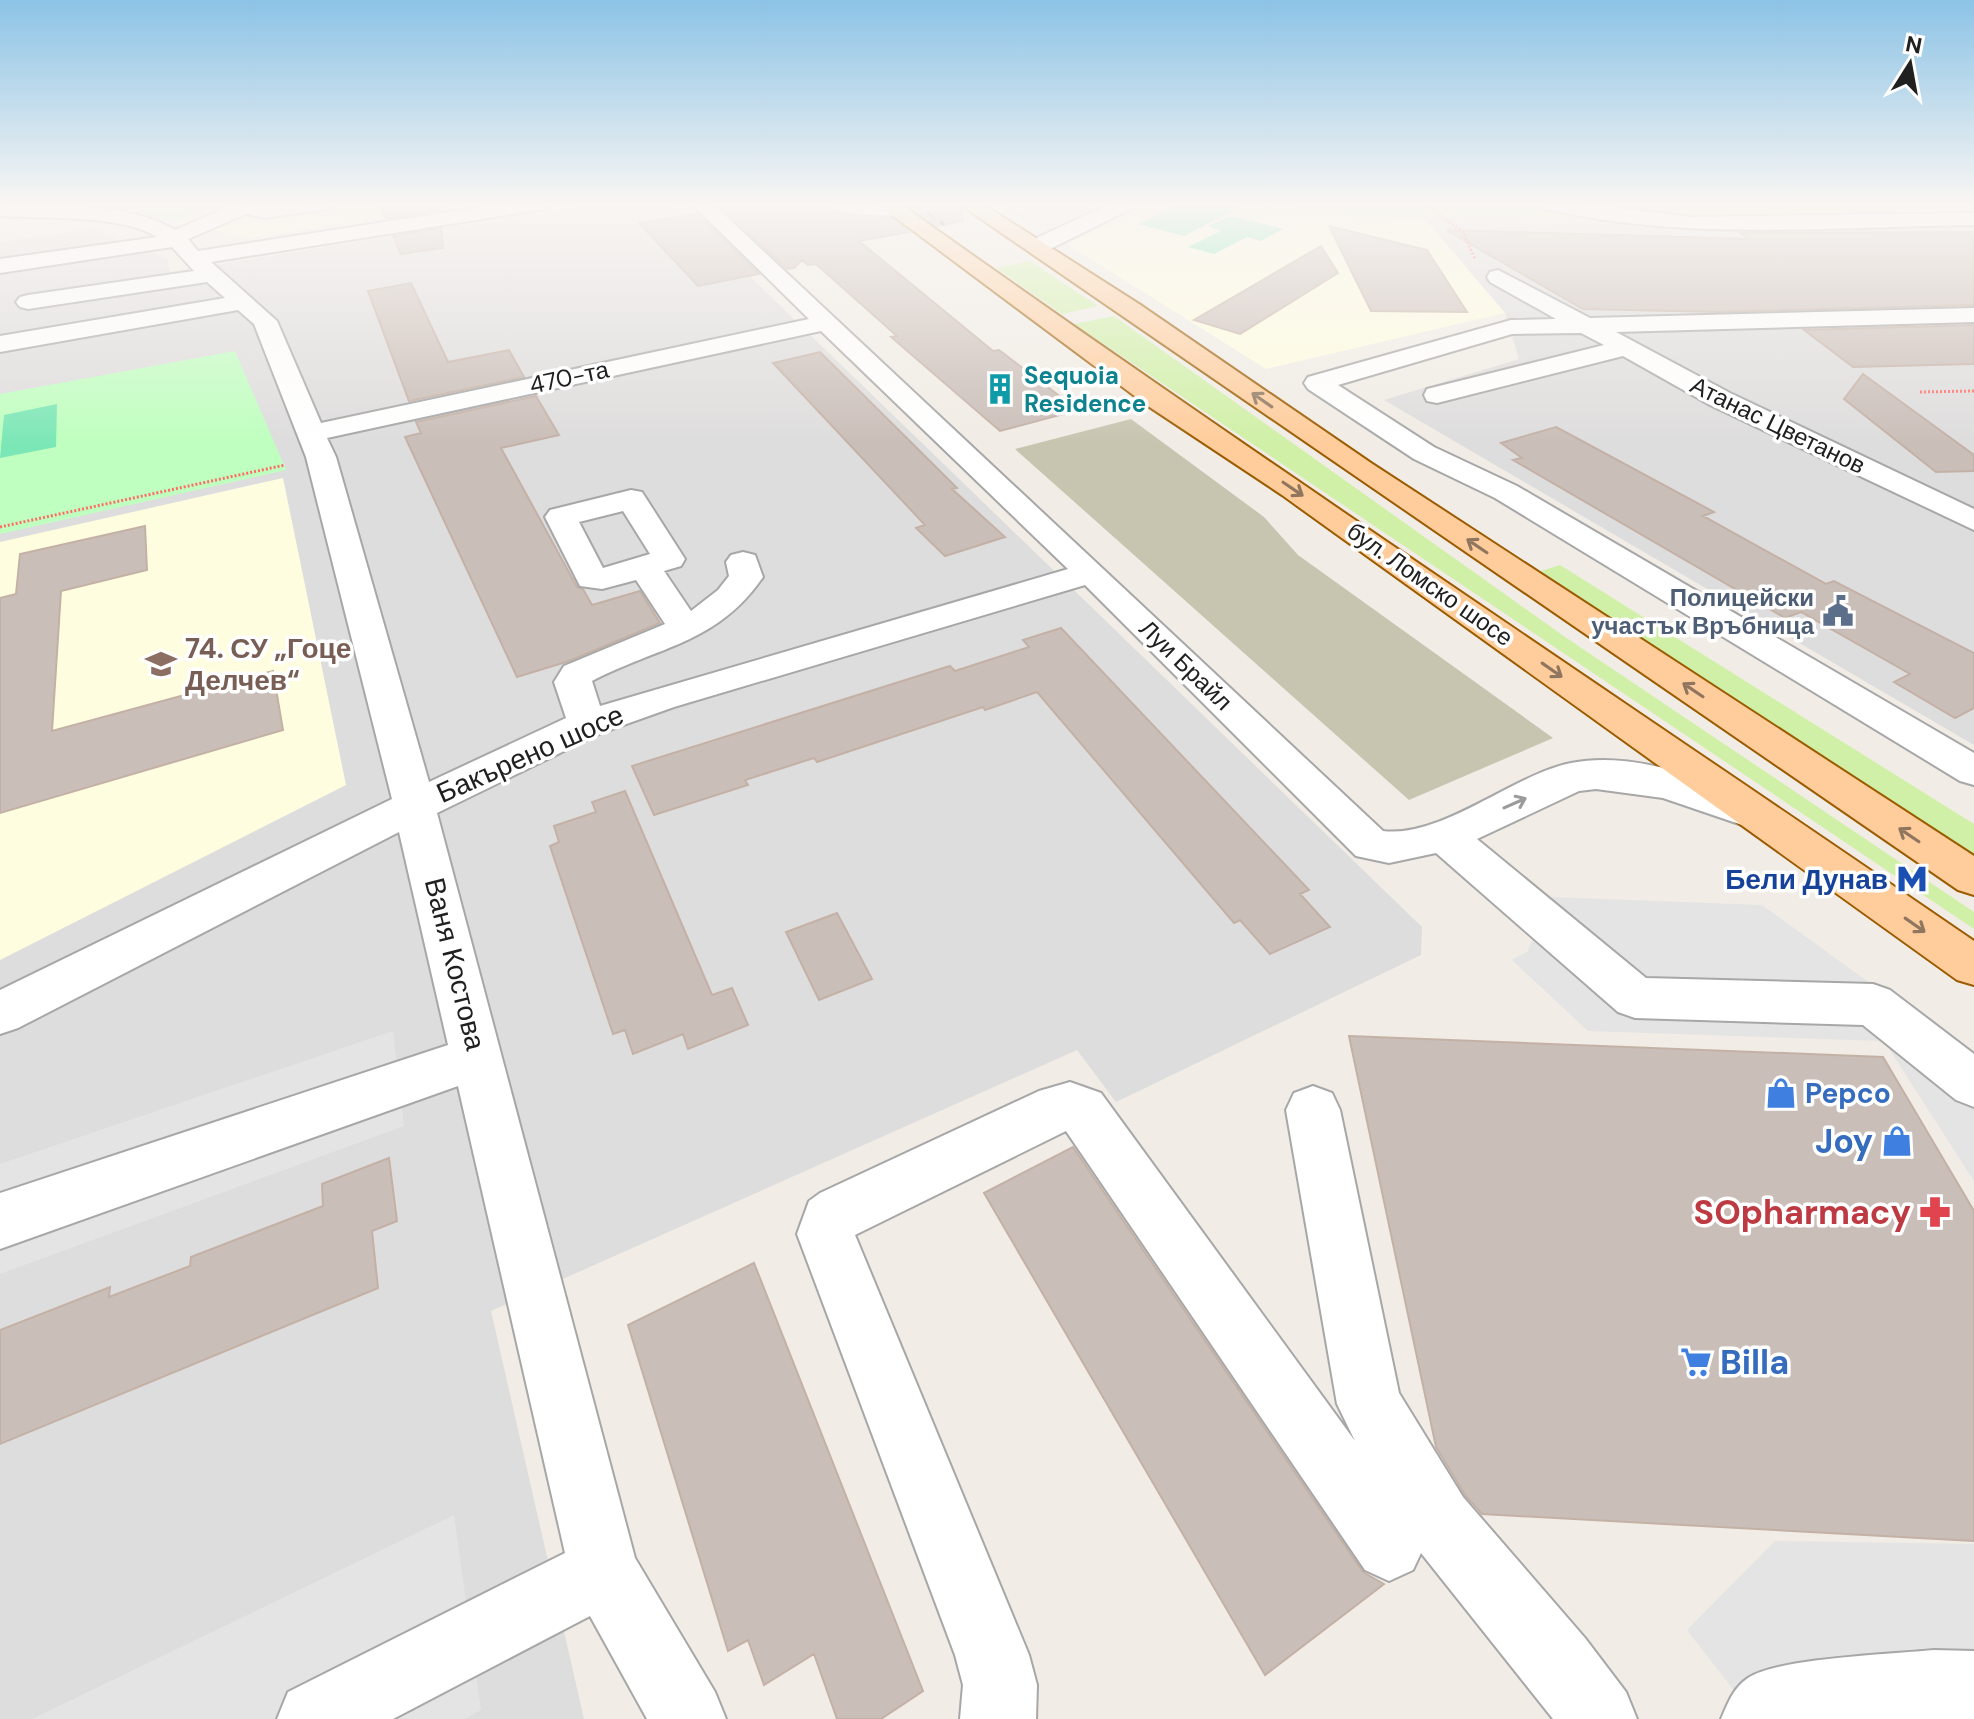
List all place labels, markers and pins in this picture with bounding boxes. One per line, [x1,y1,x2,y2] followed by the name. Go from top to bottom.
[1024,360,1146,419] place label: Sequoia Residence
[983,372,1017,406] building icon: Sequoia Residence
[1591,582,1815,641] place label: Полицейски участък Връбница
[1821,594,1855,628] public building icon: Полицейски участък Връбница
[185,630,351,699] place label: 74. СУ „Гоце Делчев“
[144,647,178,681] school or university icon: 74. СУ „Гоце Делчев“
[1725,861,1888,898] place label: Бели Дунав
[1895,862,1929,896] metro station icon: Бели Дунав
[1805,1075,1891,1112] place label: Pepco
[1764,1076,1798,1110] shop icon: Pepco
[1815,1119,1873,1164] place label: Joy
[1880,1124,1914,1158] shop icon: Joy
[1694,1190,1911,1235] place label: SOpharmacy
[1918,1195,1952,1229] pharmacy icon: SOpharmacy
[1720,1340,1789,1385] place label: Billa
[1679,1345,1713,1379] supermarket icon: Billa

